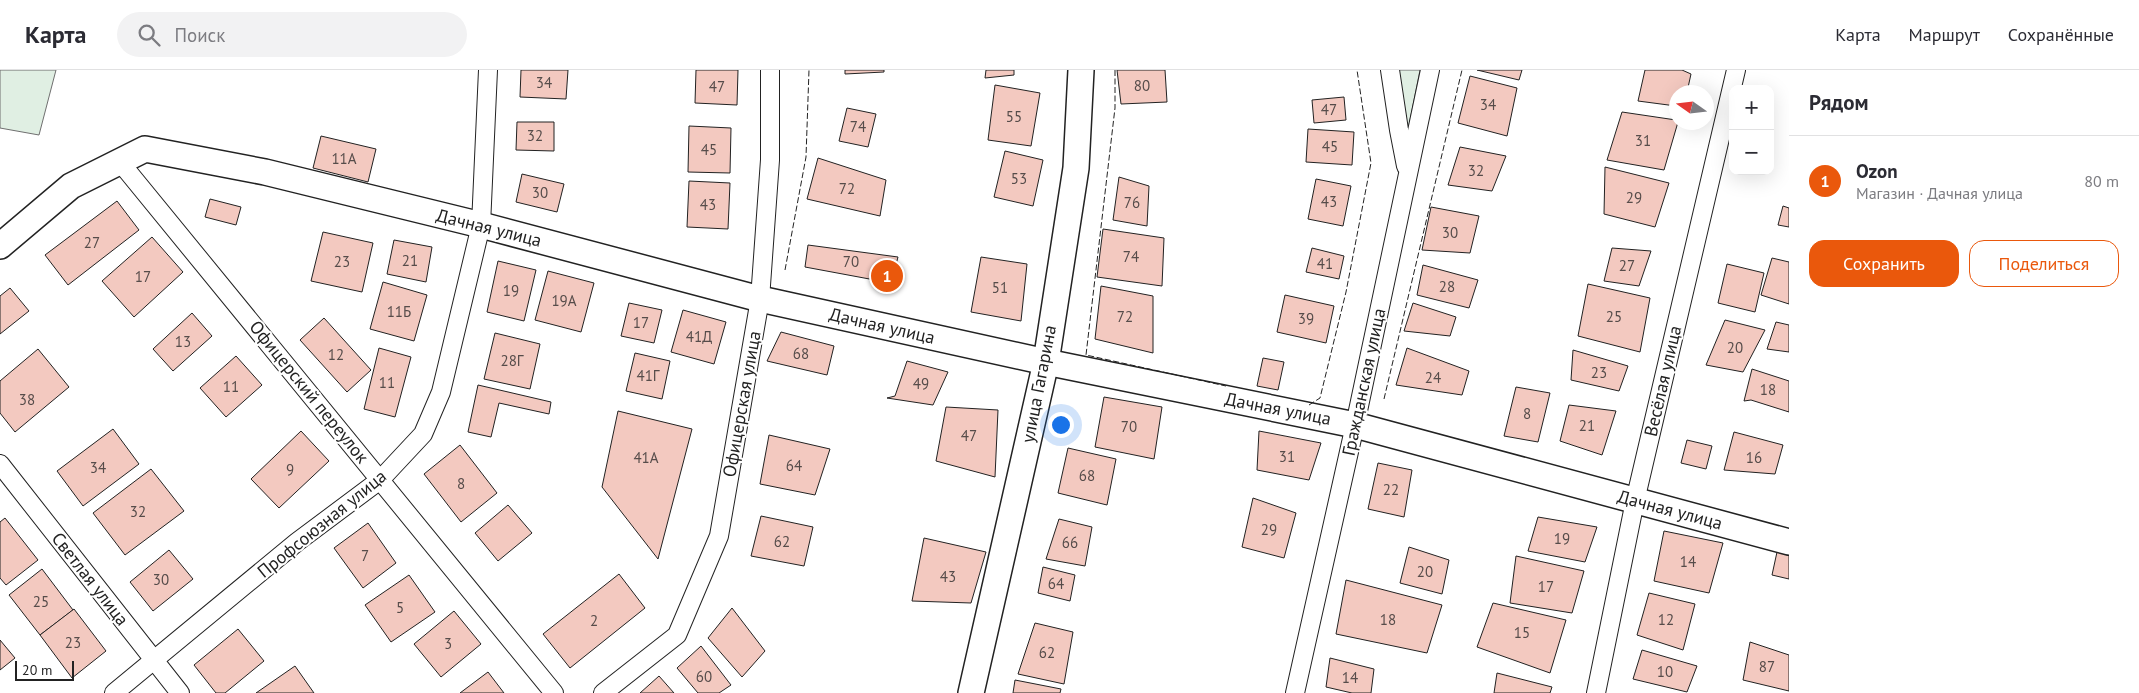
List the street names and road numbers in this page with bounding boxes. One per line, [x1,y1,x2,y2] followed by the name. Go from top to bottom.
[434,203,544,252] street label: Дачная улица
[827,302,937,349] street label: Дачная улица
[1337,306,1390,458] street label: Гражданская улица
[245,316,374,468] street label: Офицерский переулок
[1016,323,1061,445] street label: улица Гагарина
[1639,323,1686,439] street label: Весёлая улица
[717,329,766,479] street label: Офицерская улица
[1223,387,1333,430] street label: Дачная улица
[252,464,391,583] street label: Профсоюзная улица
[1615,484,1725,535] street label: Дачная улица
[47,527,134,630] street label: Светлая улица

